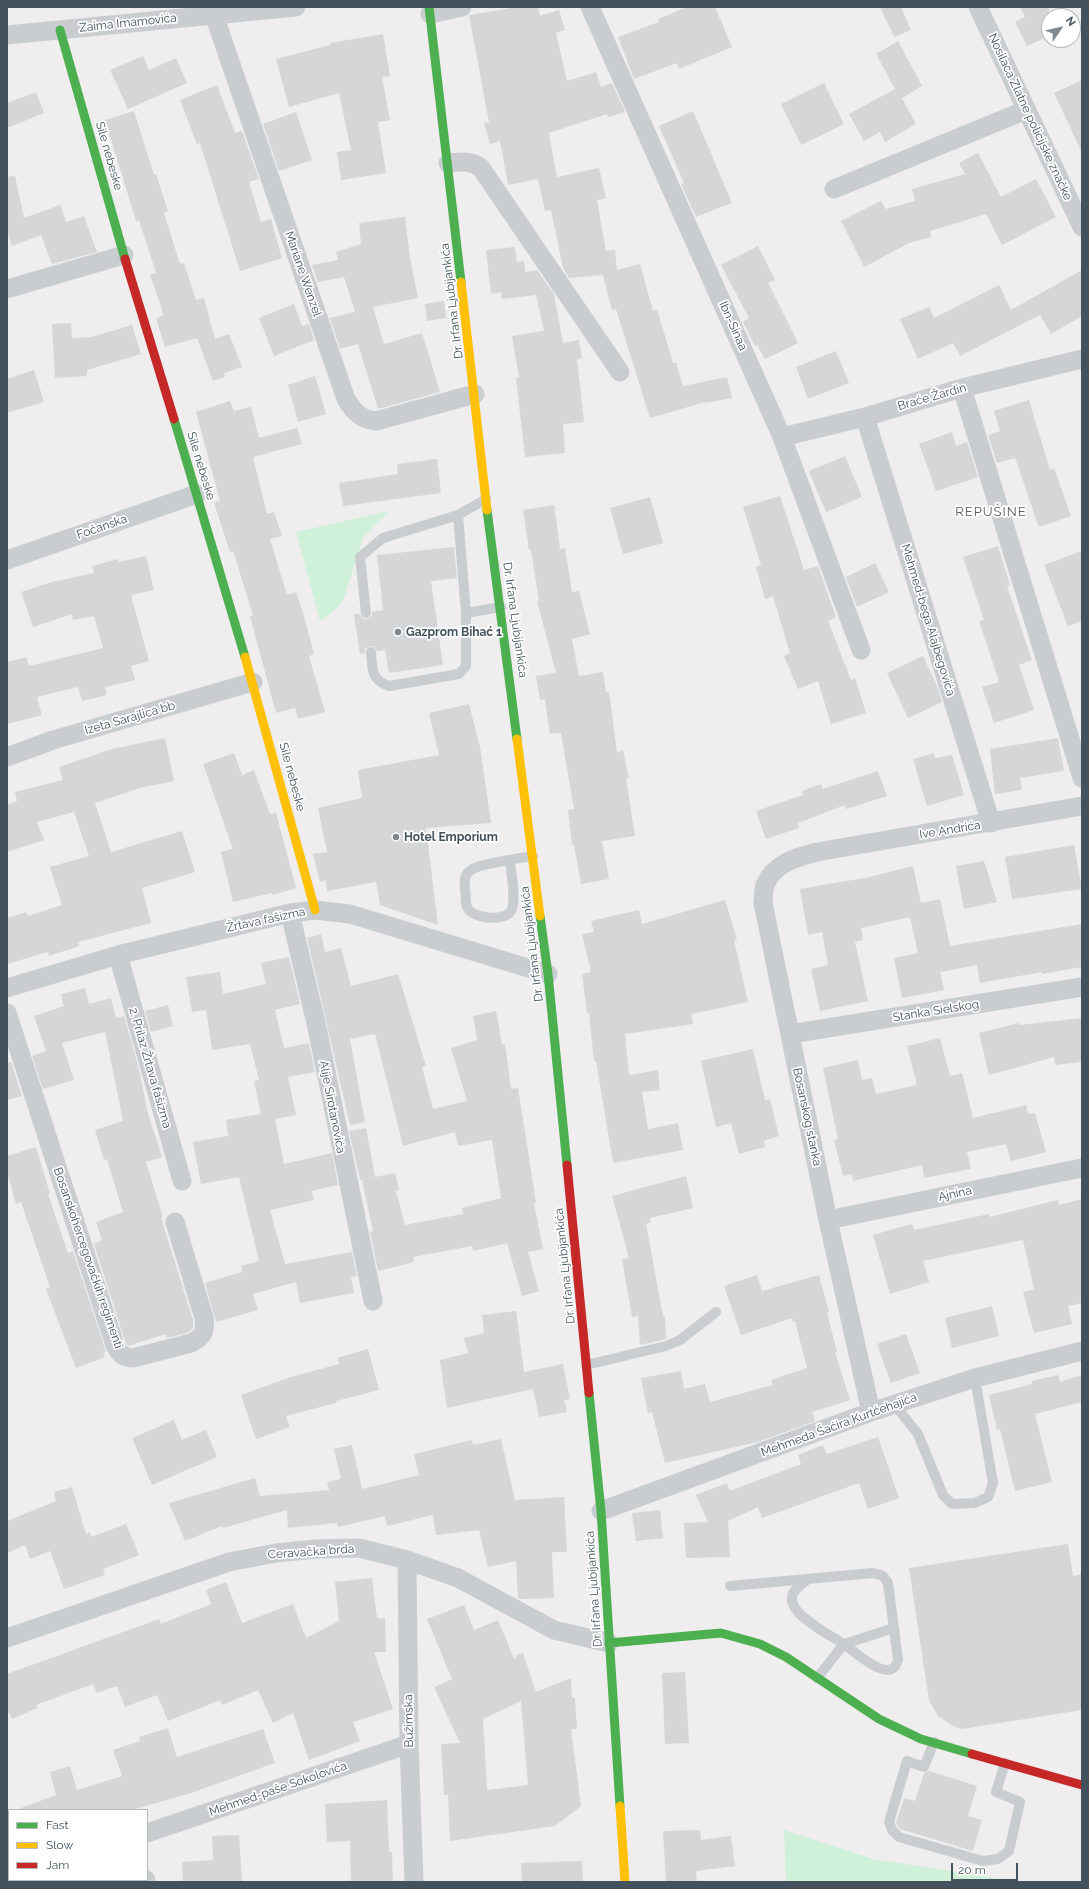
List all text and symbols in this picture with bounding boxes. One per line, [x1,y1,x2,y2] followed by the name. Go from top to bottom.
[1041,8,1081,48] north arrow
[79,11,177,35] street label: Zaima Imamovića
[1063,14,1078,29] text: N
[985,31,1075,203] street label: Nosilaca Zlatne policijske značke
[92,120,126,192] street label: Sile nebeske
[282,229,324,319] street label: Mariane Wenzel
[438,242,466,360] street label: Dr. Irfana Ljubijankića
[716,299,750,353] street label: Ibn-Sinaa
[896,380,968,414] street label: Braće Žardin
[184,430,218,502] street label: Sile nebeske
[955,504,1027,520] district label: REPUŠINE
[75,512,129,542] street label: Fočanska
[898,542,958,698] street label: Mehmed-bega Alajbegovića
[500,561,530,679] street label: Dr. Irfana Ljubijankića
[406,625,502,639] place label: Gazprom Bihać 1
[393,627,403,637] marker: Gazprom Bihać 1
[83,698,177,738] street label: Izeta Sarajlica bb
[276,741,308,813] street label: Sile nebeske
[918,818,982,842] street label: Ive Andrića
[404,830,498,844] place label: Hotel Emporium
[391,832,401,842] marker: Hotel Emporium
[518,885,546,1003] street label: Dr. Irfana Ljubijankića
[225,905,307,935] street label: Žrtava fašizma
[892,997,980,1025] street label: Stanka Sielskog
[126,1006,174,1130] street label: 2. Prilaz Žrtava fašizma
[316,1059,348,1155] street label: Alije Sirotanovića
[790,1067,824,1167] street label: Bosanskog stanka
[50,1166,126,1350] street label: Bosanskohercegovačkih regimenti
[937,1183,973,1205] street label: Ajnina
[552,1207,578,1325] street label: Dr. Irfana Ljubijankića
[759,1390,919,1460] street label: Mehmeda Šaćira Kurtćehajića
[583,1530,605,1648] street label: Dr. Irfana Ljubijankića
[267,1542,355,1562] street label: Ceravačka brda
[401,1694,417,1748] street label: Bužimska
[207,1759,349,1819] street label: Mehmed-paše Sokolovića
[8,1809,148,1881] legend
[46,1818,69,1832] text: Fast
[46,1838,73,1852] text: Slow
[953,1855,1020,1881] scale bar
[46,1858,69,1872] text: Jam
[958,1863,986,1877] text: 20 m

